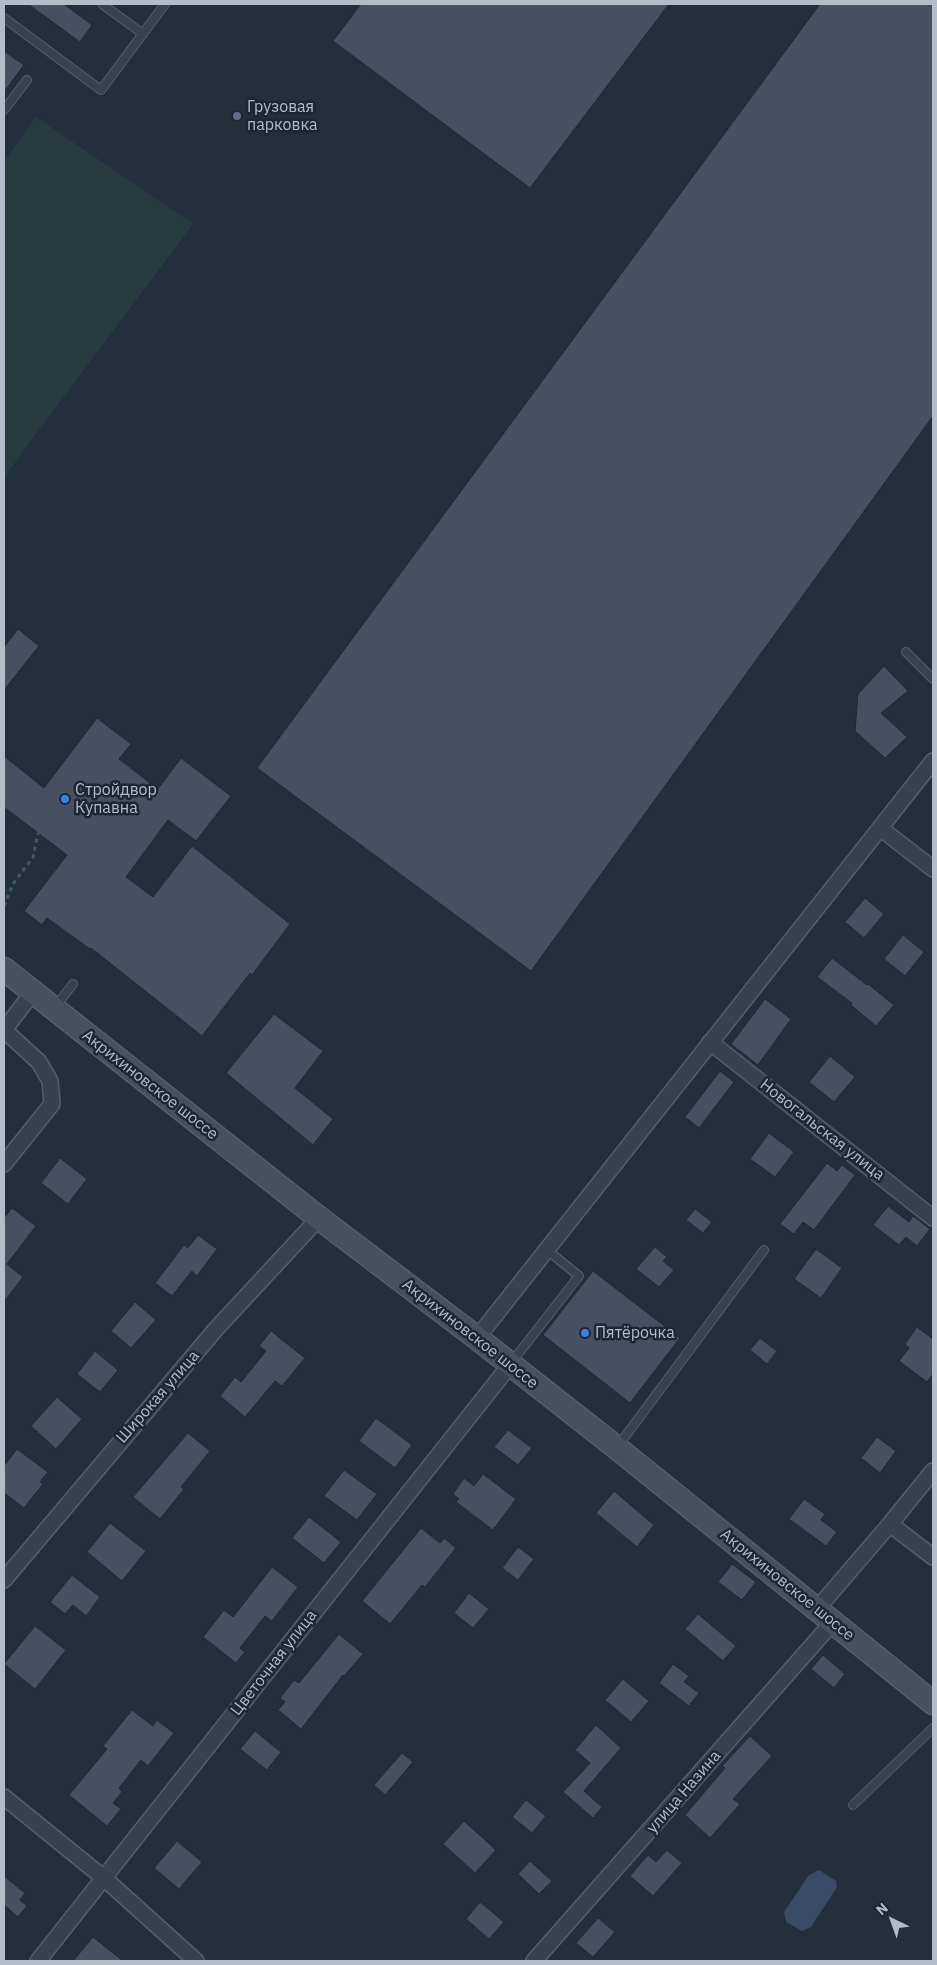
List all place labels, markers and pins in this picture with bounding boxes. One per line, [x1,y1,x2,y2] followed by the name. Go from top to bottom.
[247,97,318,135] place label: Грузовая парковка
[231,110,243,122] marker: Грузовая парковка
[75,780,157,818] place label: Стройдвор Купавна
[59,793,71,805] marker: Стройдвор Купавна
[595,1323,675,1343] place label: Пятёрочка
[579,1327,591,1339] marker: Пятёрочка

